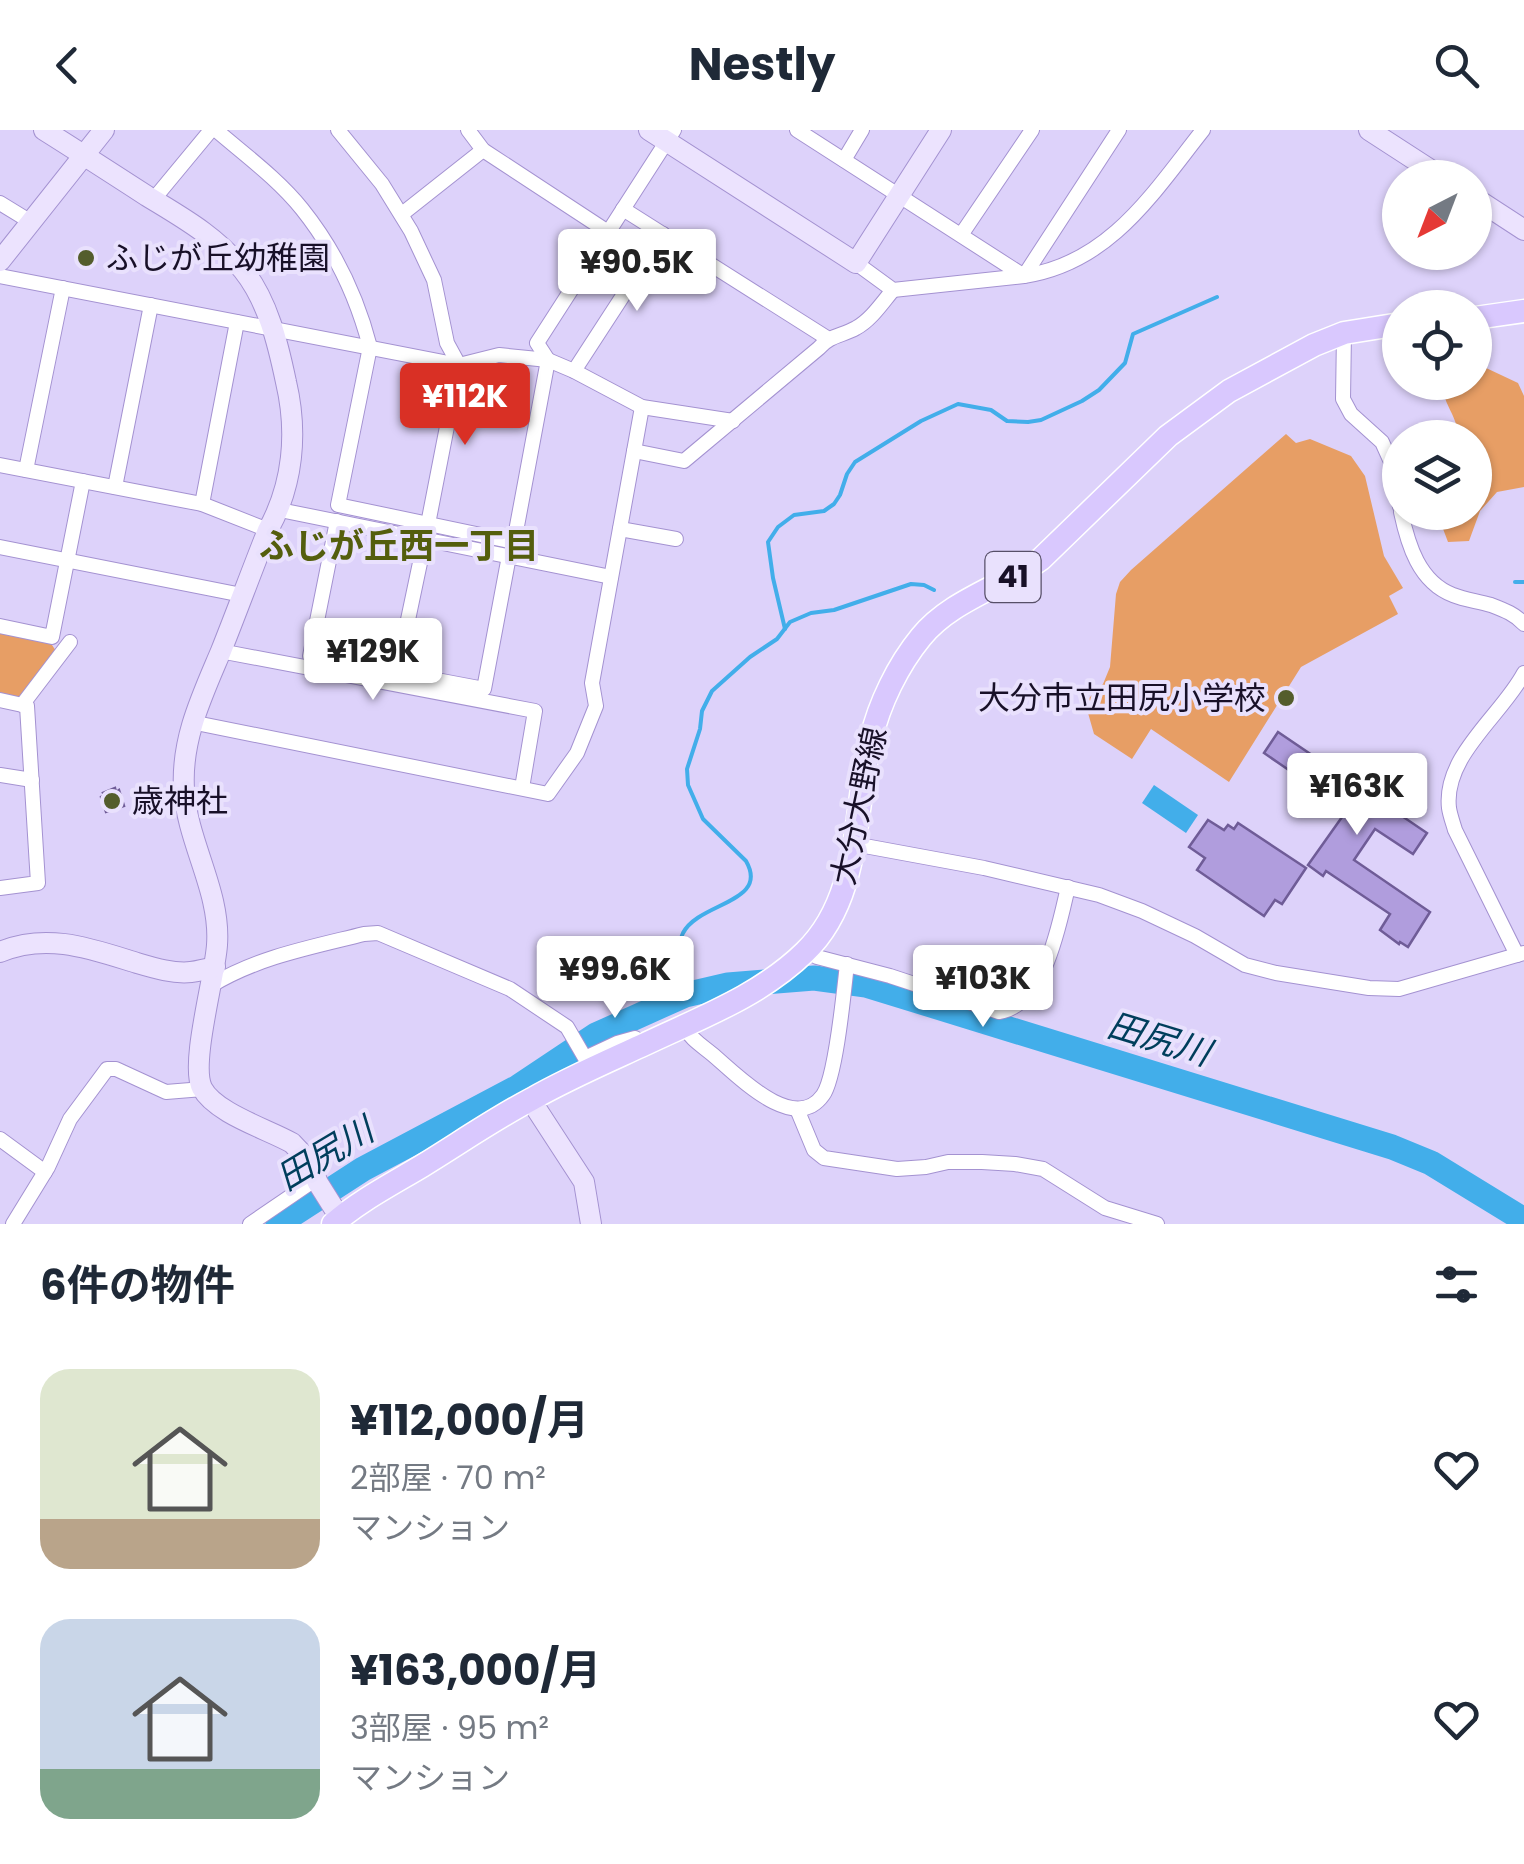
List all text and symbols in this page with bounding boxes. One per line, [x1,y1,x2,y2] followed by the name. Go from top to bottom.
[689,33,835,96] text: Nestly
[40,38,95,93] icon: back
[1429,38,1484,93] icon: search
[1382,160,1492,270] north arrow
[1382,160,1492,530] map controls
[556,229,718,314] pin: ¥90.5K
[106,235,330,280] place label: ふじが丘幼稚園
[580,239,694,284] text: ¥90.5K
[75,247,97,269] marker: ふじが丘幼稚園
[1382,290,1492,400] button: locate
[395,363,535,448] pin: ¥112K
[422,373,508,418] text: ¥112K
[1382,420,1492,530] button: layers
[259,521,539,570] district label: ふじが丘西一丁目
[986,552,1040,602] road number: 41
[303,618,443,703] pin: ¥129K
[326,628,420,673] text: ¥129K
[978,675,1266,720] place label: 大分市立田尻小学校
[1275,687,1297,709] marker: 大分市立田尻小学校
[820,723,897,889] street label: 大分大野線
[1287,753,1427,838] pin: ¥163K
[1309,763,1405,808] text: ¥163K
[132,778,228,823] place label: 歳神社
[101,790,123,812] marker: 歳神社
[534,936,696,1021] pin: ¥99.6K
[913,945,1053,1030] pin: ¥103K
[559,946,671,991] text: ¥99.6K
[935,955,1031,1000] text: ¥103K
[1102,1000,1220,1078] water label: 田尻川
[267,1103,386,1202] water label: 田尻川
[40,1256,235,1315] text: 6件の物件
[1429,1257,1484,1312] icon: filters
[350,1391,589,1450] text: ¥112,000/月
[120,1409,240,1529] icon: home
[1429,1442,1484,1497] icon: heart
[350,1455,546,1500] text: 2部屋 · 70 m²
[350,1505,510,1550] text: マンション
[350,1641,601,1700] text: ¥163,000/月
[120,1659,240,1779] icon: home
[1429,1692,1484,1747] icon: heart
[350,1705,549,1750] text: 3部屋 · 95 m²
[350,1755,510,1800] text: マンション

